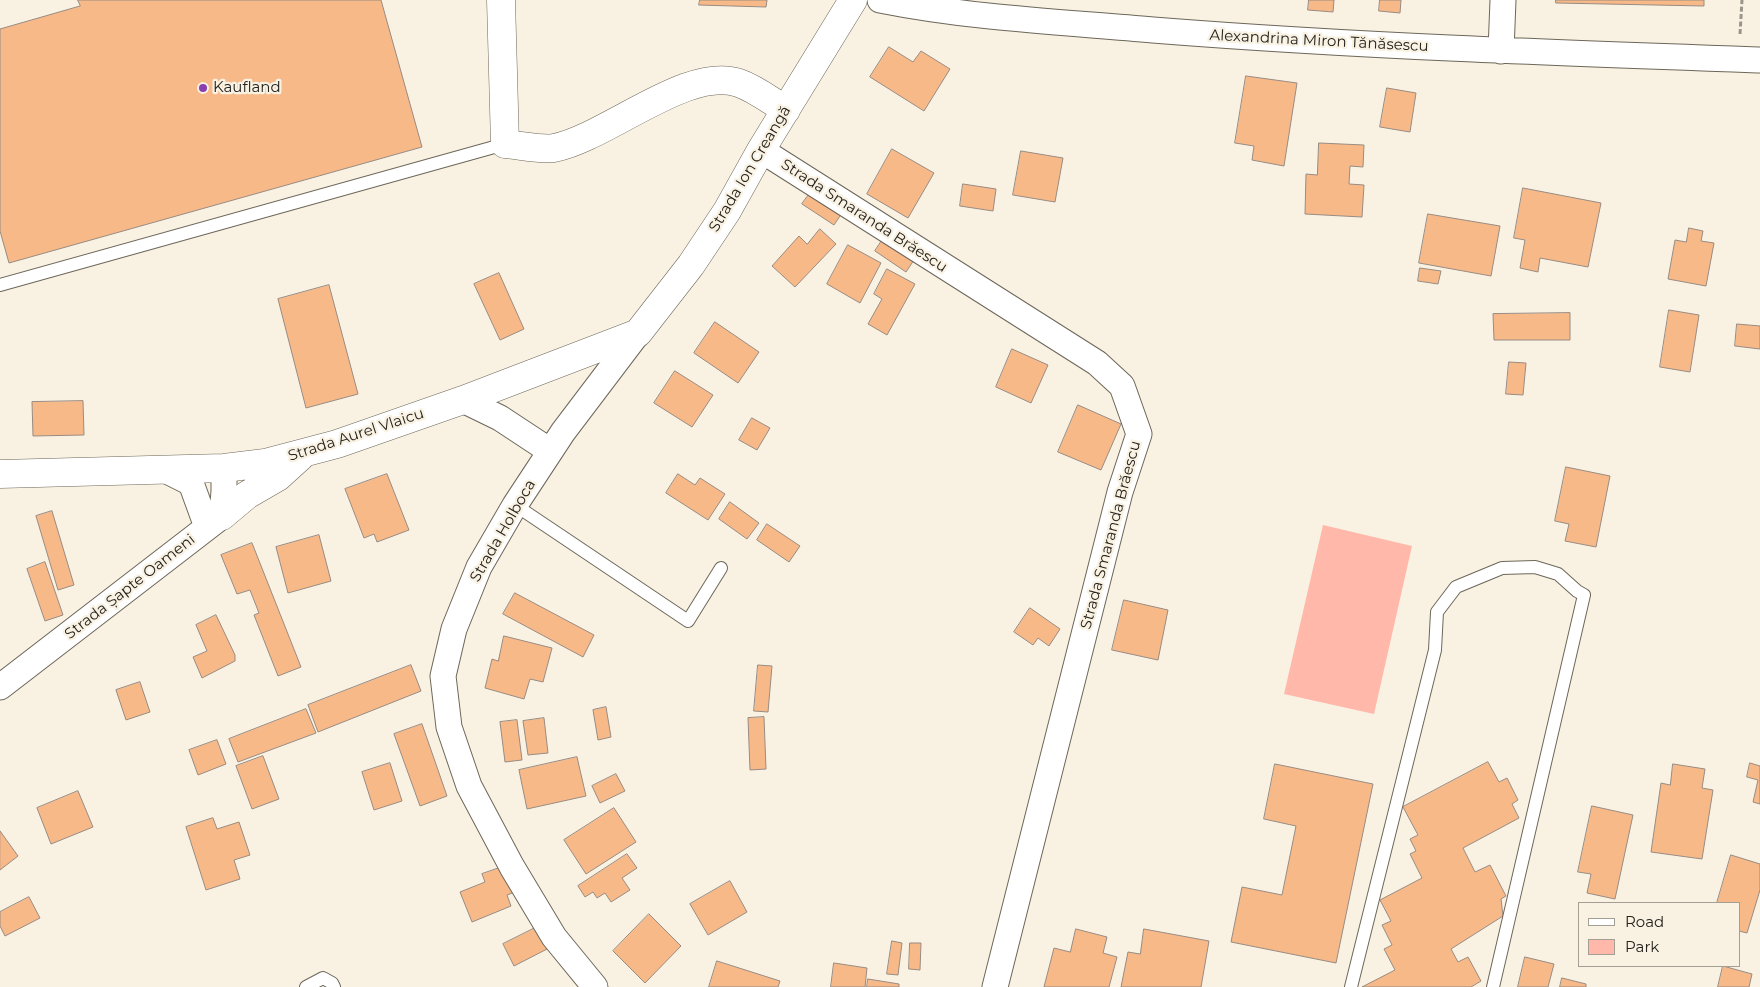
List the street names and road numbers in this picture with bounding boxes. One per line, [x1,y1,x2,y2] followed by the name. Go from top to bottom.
[1209,26,1429,56] street label: Alexandrina Miron Tănăsescu
[705,103,795,235] street label: Strada Ion Creangă
[778,156,950,276] street label: Strada Smaranda Brăescu
[286,405,426,465] street label: Strada Aurel Vlaicu
[1077,439,1145,631] street label: Strada Smaranda Brăescu
[466,477,540,585] street label: Strada Holboca
[61,531,199,643] street label: Strada Șapte Oameni

